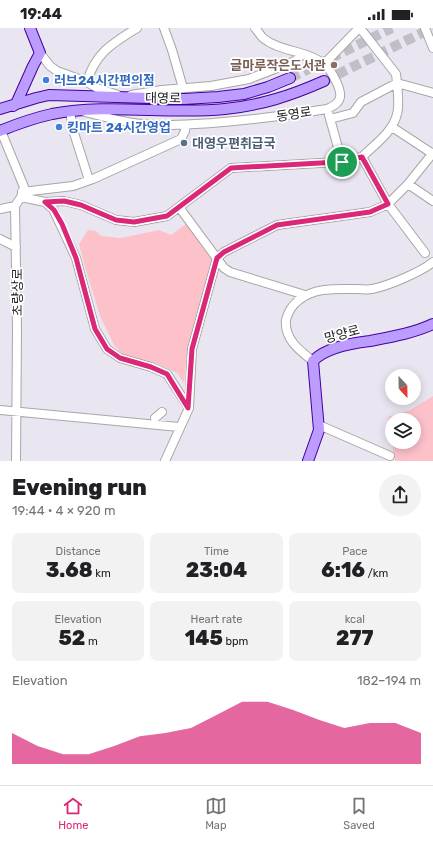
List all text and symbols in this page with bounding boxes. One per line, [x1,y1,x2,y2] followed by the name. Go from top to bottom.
[20,5,62,23] text: 19:44
[230,58,326,73] place label: 글마루작은도서관
[329,60,339,70] marker: 글마루작은도서관
[54,73,155,88] place label: 러브24시간편의점
[41,75,51,85] marker: 러브24시간편의점
[145,90,181,106] street label: 대영로
[275,104,313,124] street label: 동영로
[67,120,171,135] place label: 킹마트 24시간영업
[54,122,64,132] marker: 킹마트 24시간영업
[192,136,276,151] place label: 대영우편취급국
[179,138,189,148] marker: 대영우편취급국
[325,145,359,179] pin
[331,151,353,173] icon: arrive
[10,268,25,316] street label: 초량상로
[323,322,361,346] street label: 망양로
[385,369,421,405] north arrow
[385,369,421,449] map controls
[385,413,421,449] button: layers
[12,474,147,501] text: Evening run
[379,474,421,516] button: share
[12,503,115,518] text: 19:44 · 4 × 920 m
[56,545,101,558] text: Distance
[204,545,229,558] text: Time
[342,545,367,558] text: Pace
[46,558,93,582] text: 3.68
[186,558,247,582] text: 23:04
[321,558,365,582] text: 6:16
[93,567,111,580] text: km
[365,567,388,580] text: /km
[55,613,102,626] text: Elevation
[191,613,242,626] text: Heart rate
[345,613,365,626] text: kcal
[58,626,85,650] text: 52
[185,626,223,650] text: 145
[336,626,374,650] text: 277
[85,635,98,648] text: m
[223,635,248,648] text: bpm
[12,673,68,688] text: Elevation
[357,673,421,688] text: 182–194 m
[58,795,88,832] tab: Home
[205,795,227,832] tab: Map
[343,795,375,832] tab: Saved

